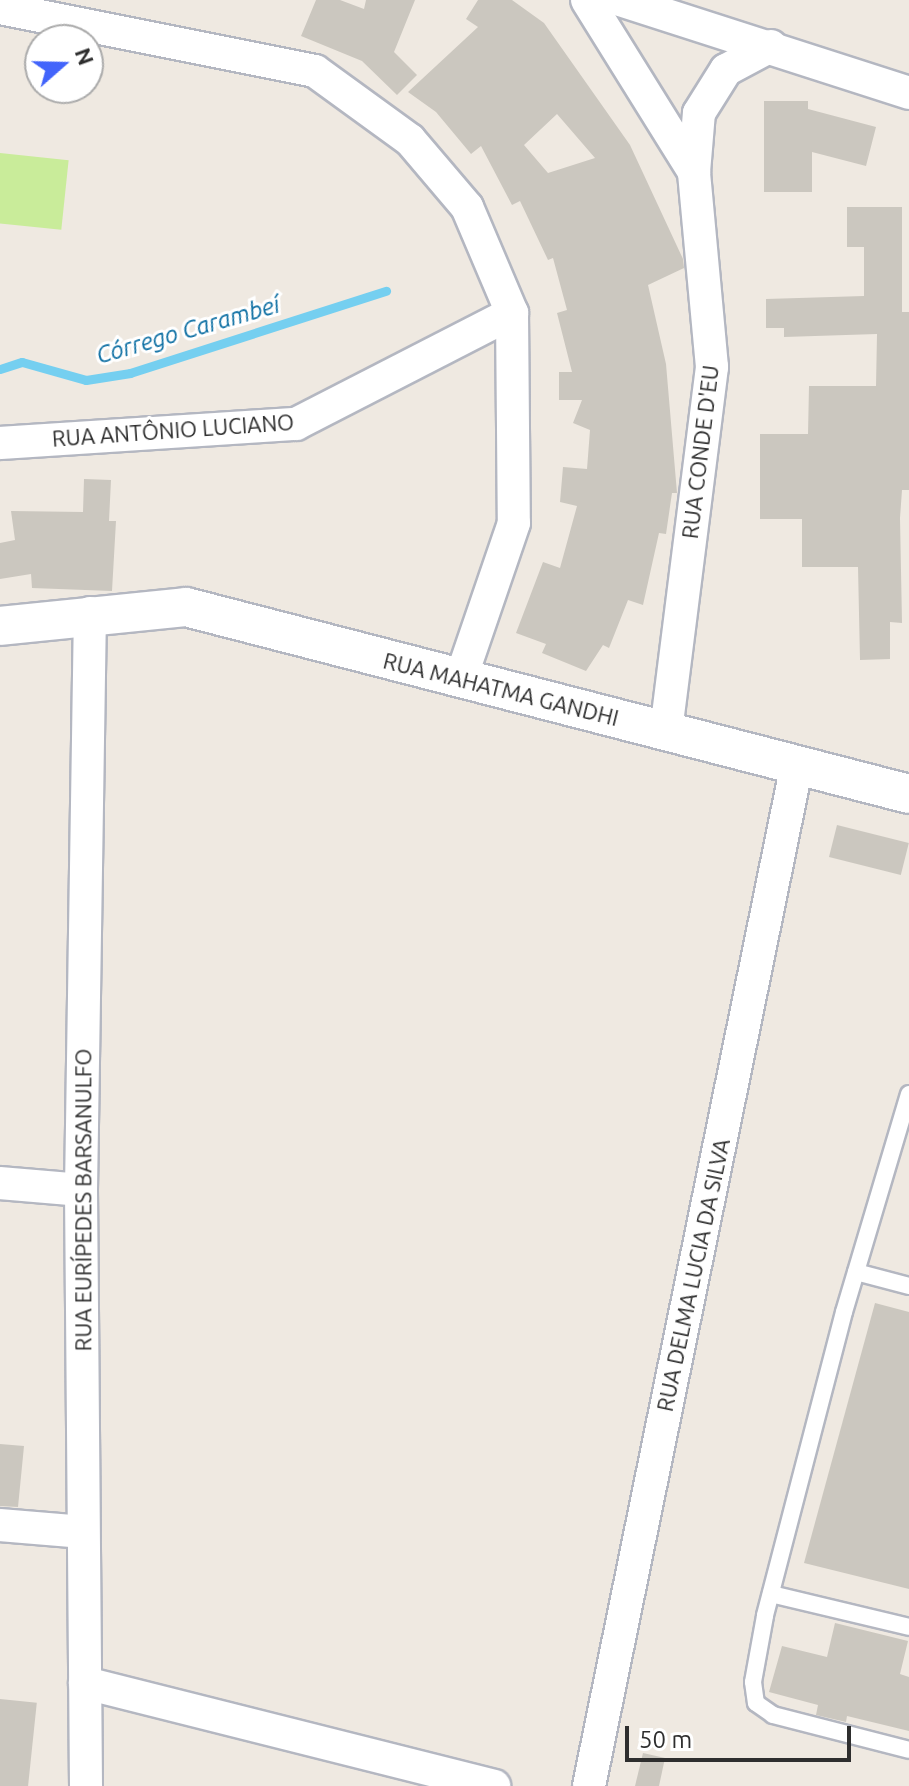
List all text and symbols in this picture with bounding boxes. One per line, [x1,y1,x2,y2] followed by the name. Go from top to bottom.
[24,24,104,104] north arrow
[71,44,100,68] text: N
[93,290,283,370] water label: Córrego Carambeí
[676,364,724,540] street label: RUA CONDE D'EU
[51,408,295,452] street label: RUA ANTÔNIO LUCIANO
[381,647,621,731] street label: RUA MAHATMA GANDHI
[70,1049,96,1351] street label: RUA EURÍPEDES BARSANULFO
[651,1136,735,1414] street label: RUA DELMA LUCIA DA SILVA
[629,1710,855,1760] scale bar
[639,1726,692,1753] text: 50 m

